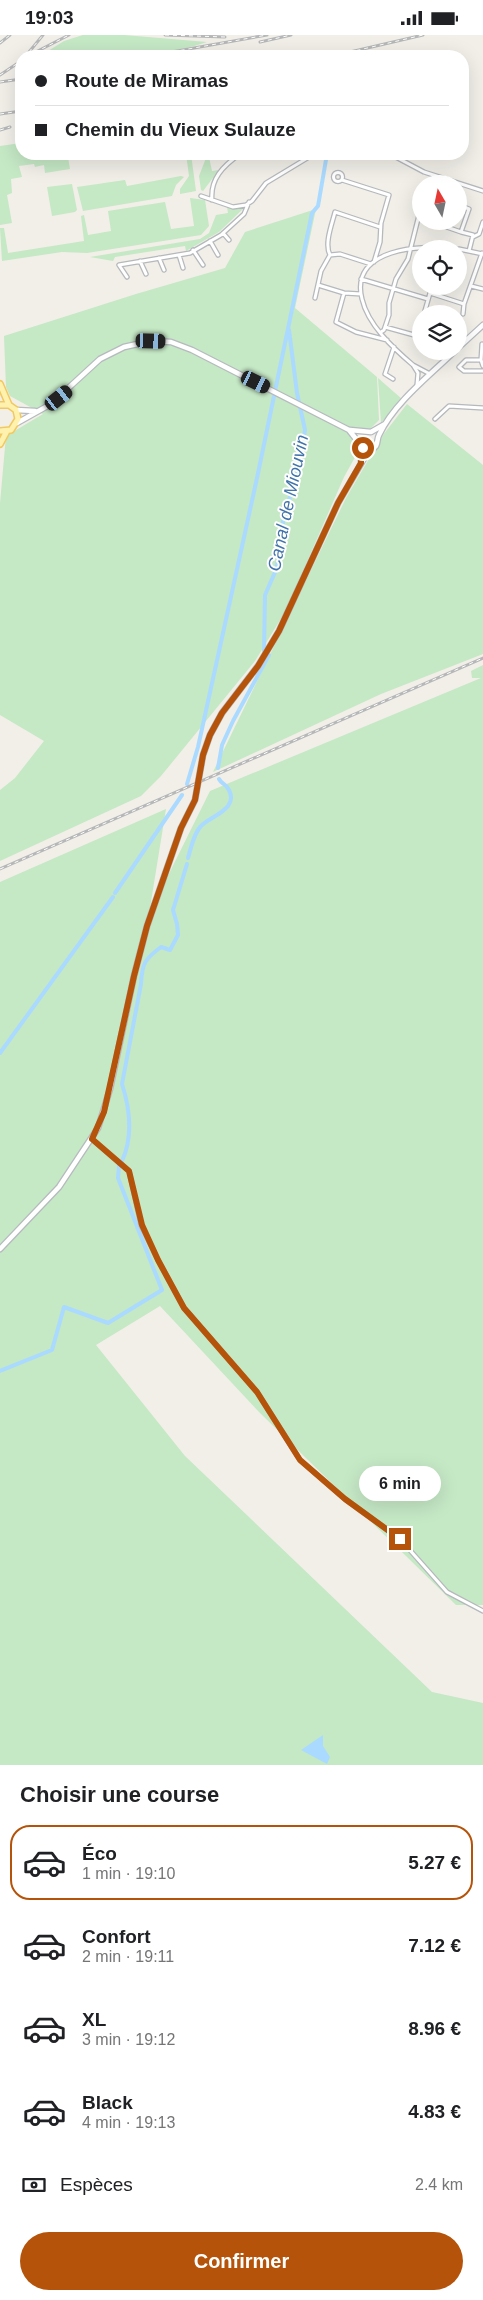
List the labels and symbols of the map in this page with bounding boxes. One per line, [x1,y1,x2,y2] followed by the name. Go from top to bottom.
[412,175,468,230] north arrow
[135,333,166,349] car
[239,369,272,395] car
[42,383,75,413] car
[264,433,312,573] water label: Canal de Miouvin
[352,437,374,459] route start
[359,1467,441,1501] callout: 6 min
[389,1528,411,1550] route end

